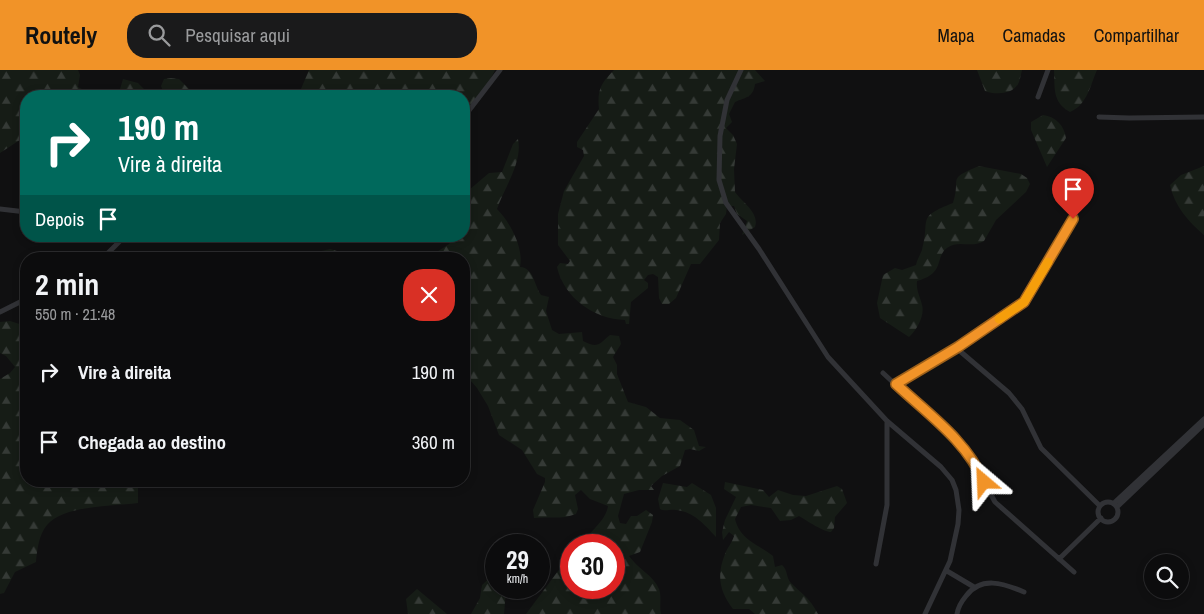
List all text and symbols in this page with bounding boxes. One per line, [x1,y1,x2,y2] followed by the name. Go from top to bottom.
[127,13,477,58] search box
[25,19,97,51] text: Routely
[145,21,173,49] icon: search
[185,22,290,48] text: Pesquisar aqui
[938,23,975,48] text: Mapa
[1003,23,1066,48] text: Camadas
[1094,23,1179,48] text: Compartilhar
[118,104,199,151] text: 190 m
[35,110,100,175] icon: right
[118,149,222,179] text: Vire à direita
[1052,168,1094,219] pin
[1059,175,1087,203] icon: arrive
[94,205,122,233] icon: arrive
[35,206,84,232] text: Depois
[35,264,99,304] text: 2 min
[403,269,455,321] button: close
[35,303,115,325] text: 550 m · 21:48
[35,358,63,386] icon: right
[78,359,171,385] text: Vire à direita
[412,359,455,385] text: 190 m
[35,428,63,456] icon: arrive
[78,429,226,455] text: Chegada ao destino
[412,429,455,455] text: 360 m
[957,455,1009,507] position arrow
[560,534,625,599] speed limit sign: 30
[506,543,529,577] text: 29
[1144,554,1189,599] map controls
[1144,554,1189,599] button: search
[507,571,528,587] text: km/h

